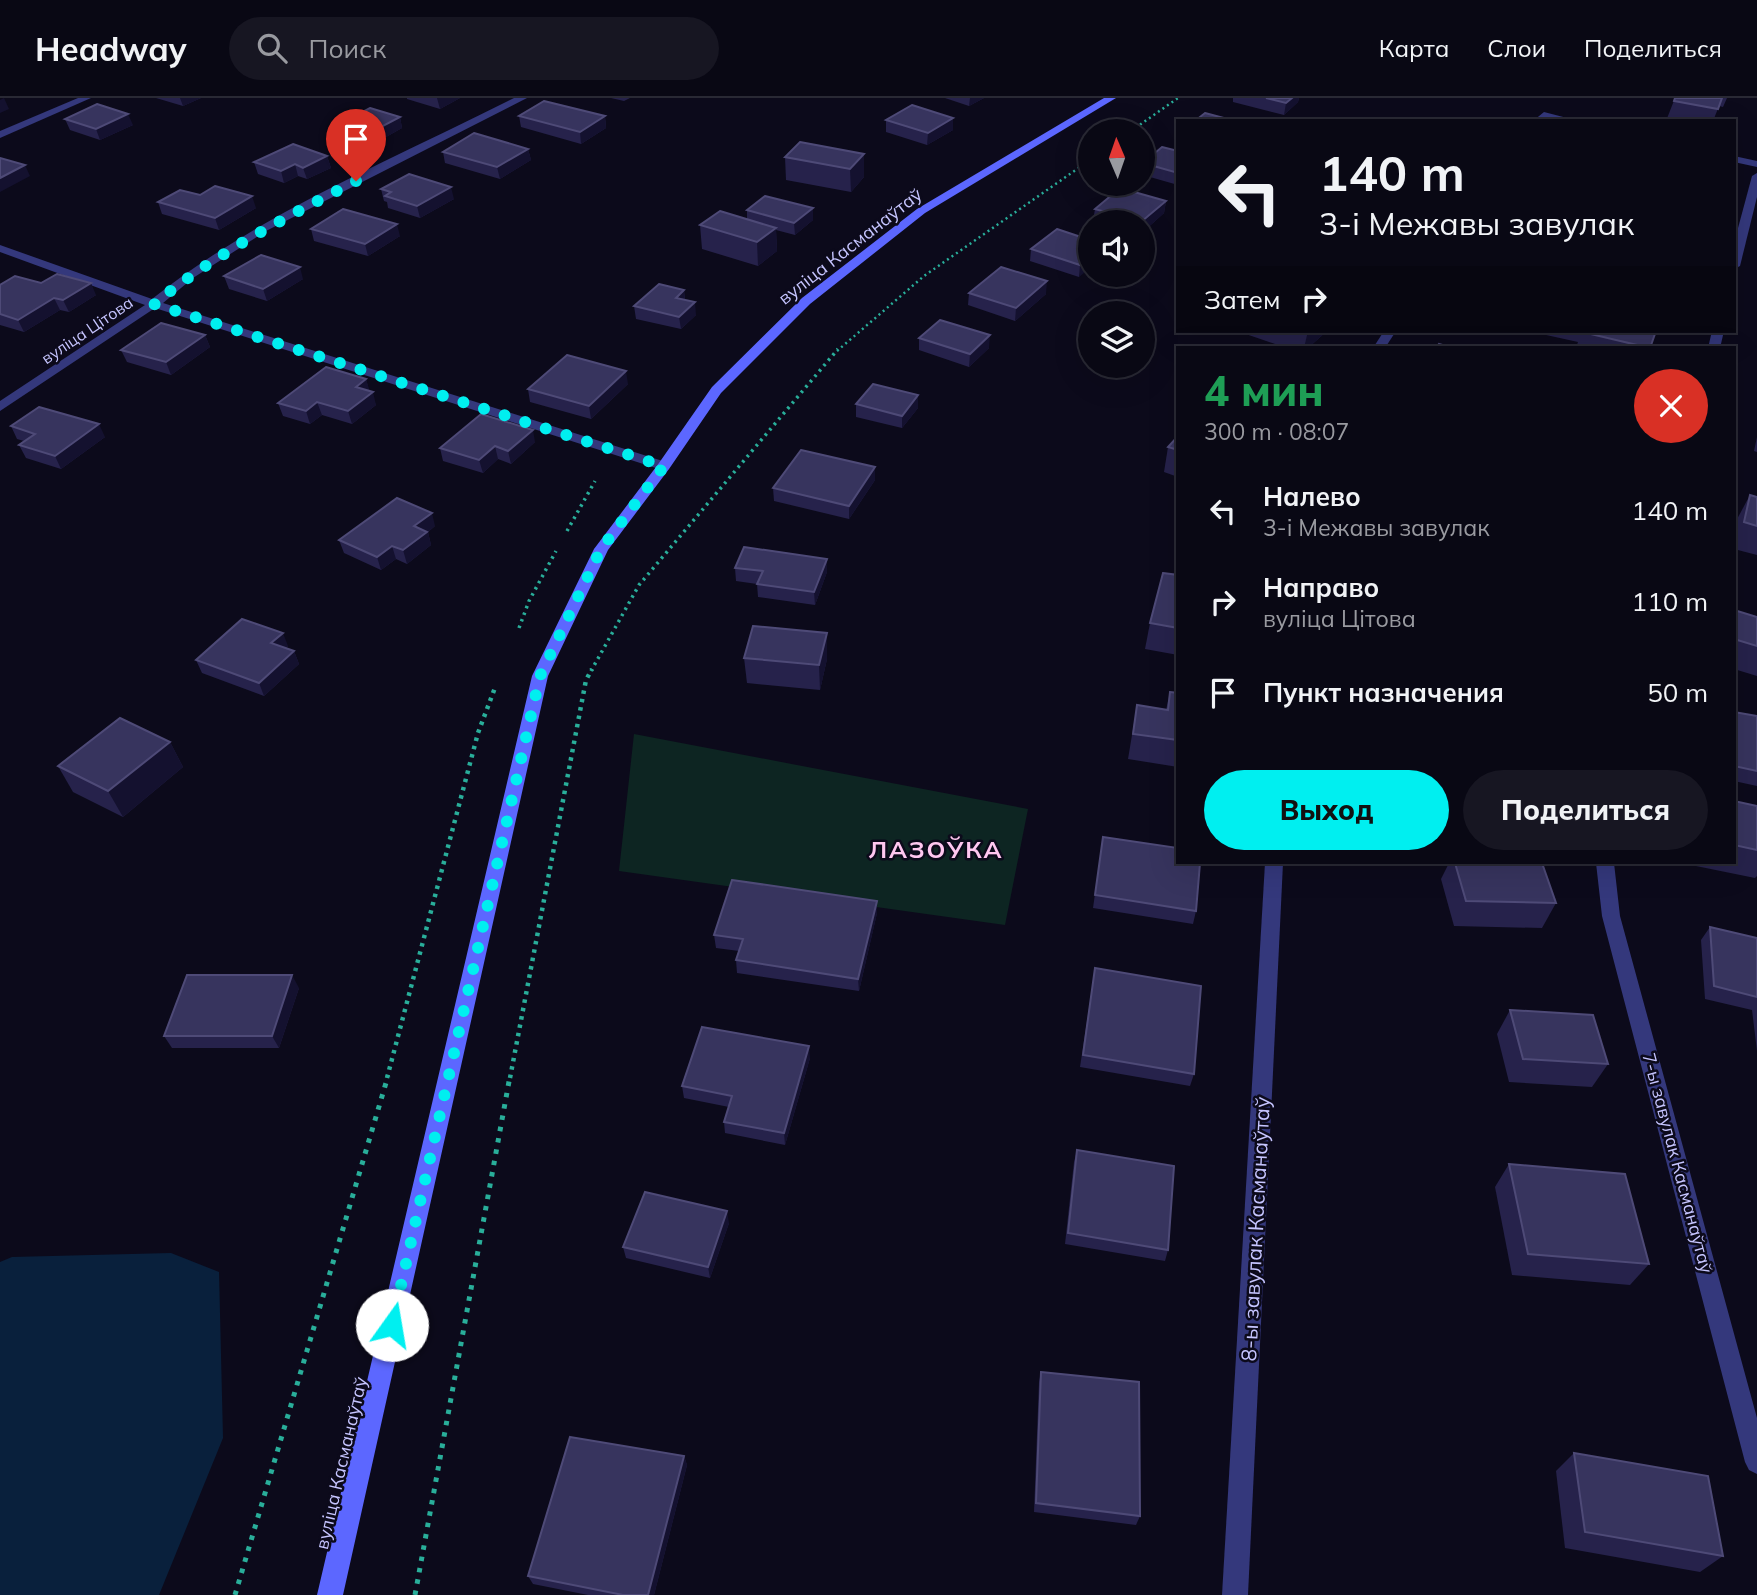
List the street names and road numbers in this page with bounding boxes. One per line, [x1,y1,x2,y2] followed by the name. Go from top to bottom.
[773,182,927,309] street label: вуліца Касманаўтаў
[37,292,137,368] street label: вуліца Цітова
[1637,1050,1719,1276] street label: 7-ы завулак Касманаўтаў
[1235,1096,1275,1362] street label: 8-ы завулак Касманаўтаў
[310,1374,372,1552] street label: вуліца Касманаўтаў

